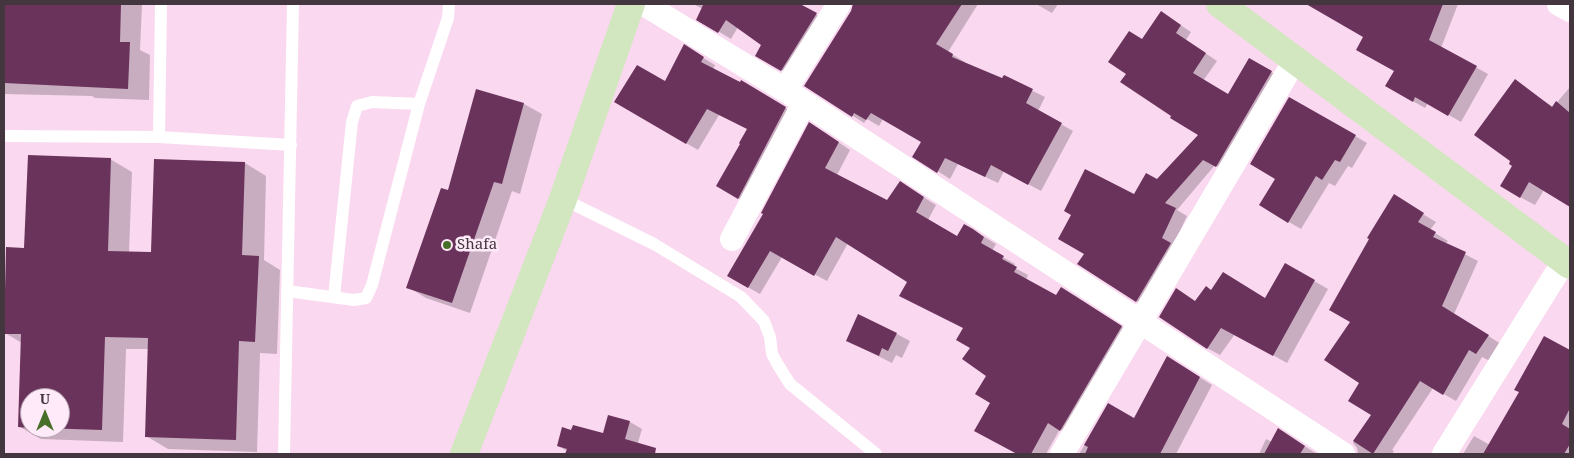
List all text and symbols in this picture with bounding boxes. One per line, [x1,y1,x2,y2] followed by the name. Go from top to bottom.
[457,236,497,254] place label: Shafa
[441,239,453,251] marker: Shafa
[20,388,70,438] north arrow
[40,389,50,408] text: U

